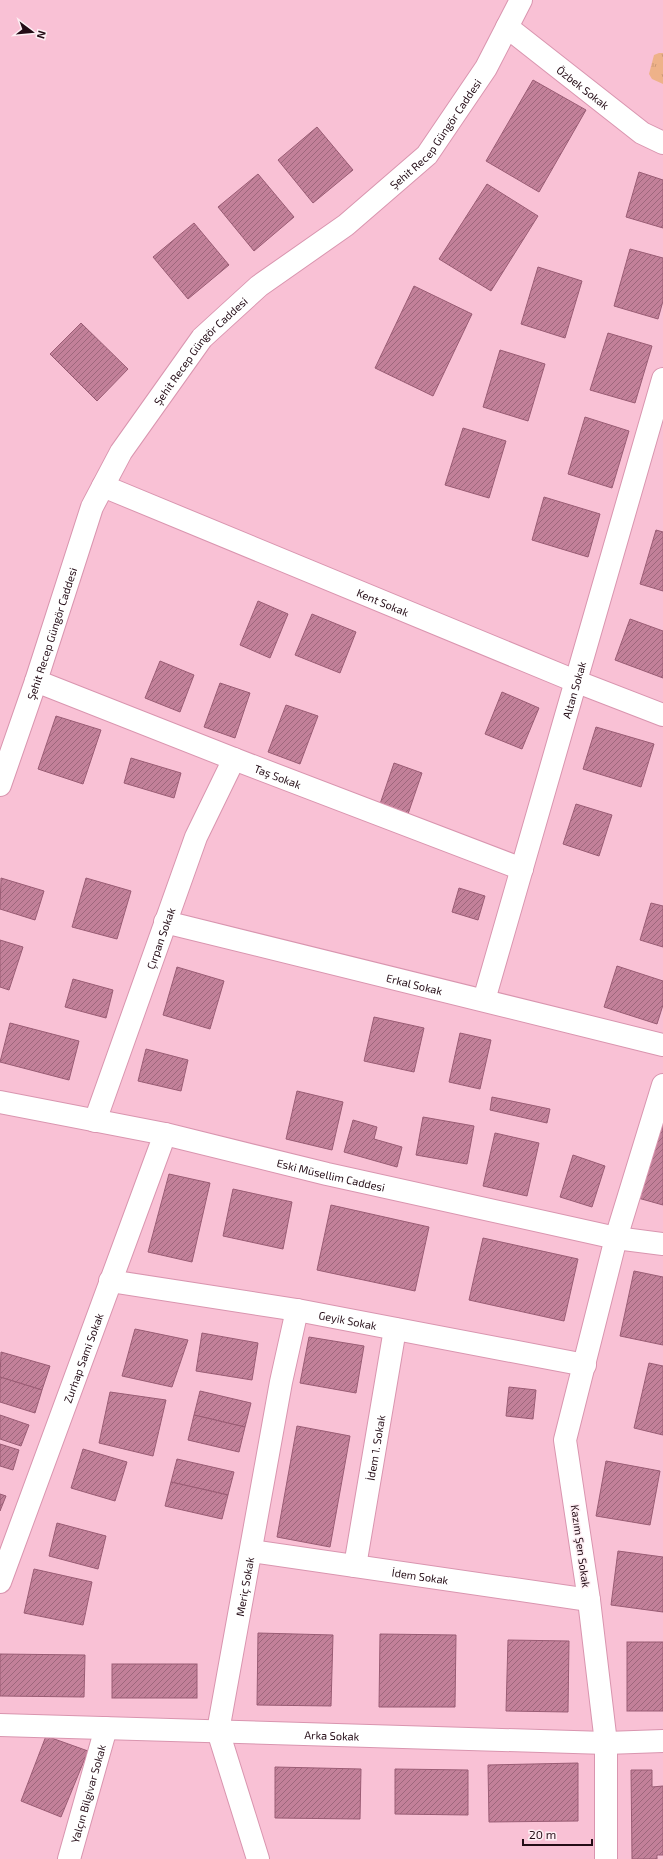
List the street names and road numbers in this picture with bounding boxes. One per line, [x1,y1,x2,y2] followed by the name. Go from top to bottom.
[555,62,612,112] street label: Özbek Sokak
[387,76,483,193] street label: Şehit Recep Güngör Caddesi
[150,294,249,408] street label: Şehit Recep Güngör Caddesi
[24,566,79,702] street label: Şehit Recep Güngör Caddesi
[355,585,411,618] street label: Kent Sokak
[559,659,588,720] street label: Altan Sokak
[253,761,304,791] street label: Taş Sokak
[143,905,177,971] street label: Çırpan Sokak
[385,970,444,997] street label: Erkal Sokak
[276,1155,386,1193] street label: Eski Müsellim Caddesi
[318,1308,378,1332] street label: Geyik Sokak
[60,1311,105,1405] street label: Zurhap Sami Sokak
[363,1414,387,1481] street label: İdem 1. Sokak
[567,1504,593,1589] street label: Kazım Şen Sokak
[232,1555,256,1617] street label: Meriç Sokak
[391,1565,450,1586] street label: İdem Sokak
[304,1728,360,1742] street label: Arka Sokak
[67,1742,108,1844] street label: Yalçın Bilgivar Sokak

